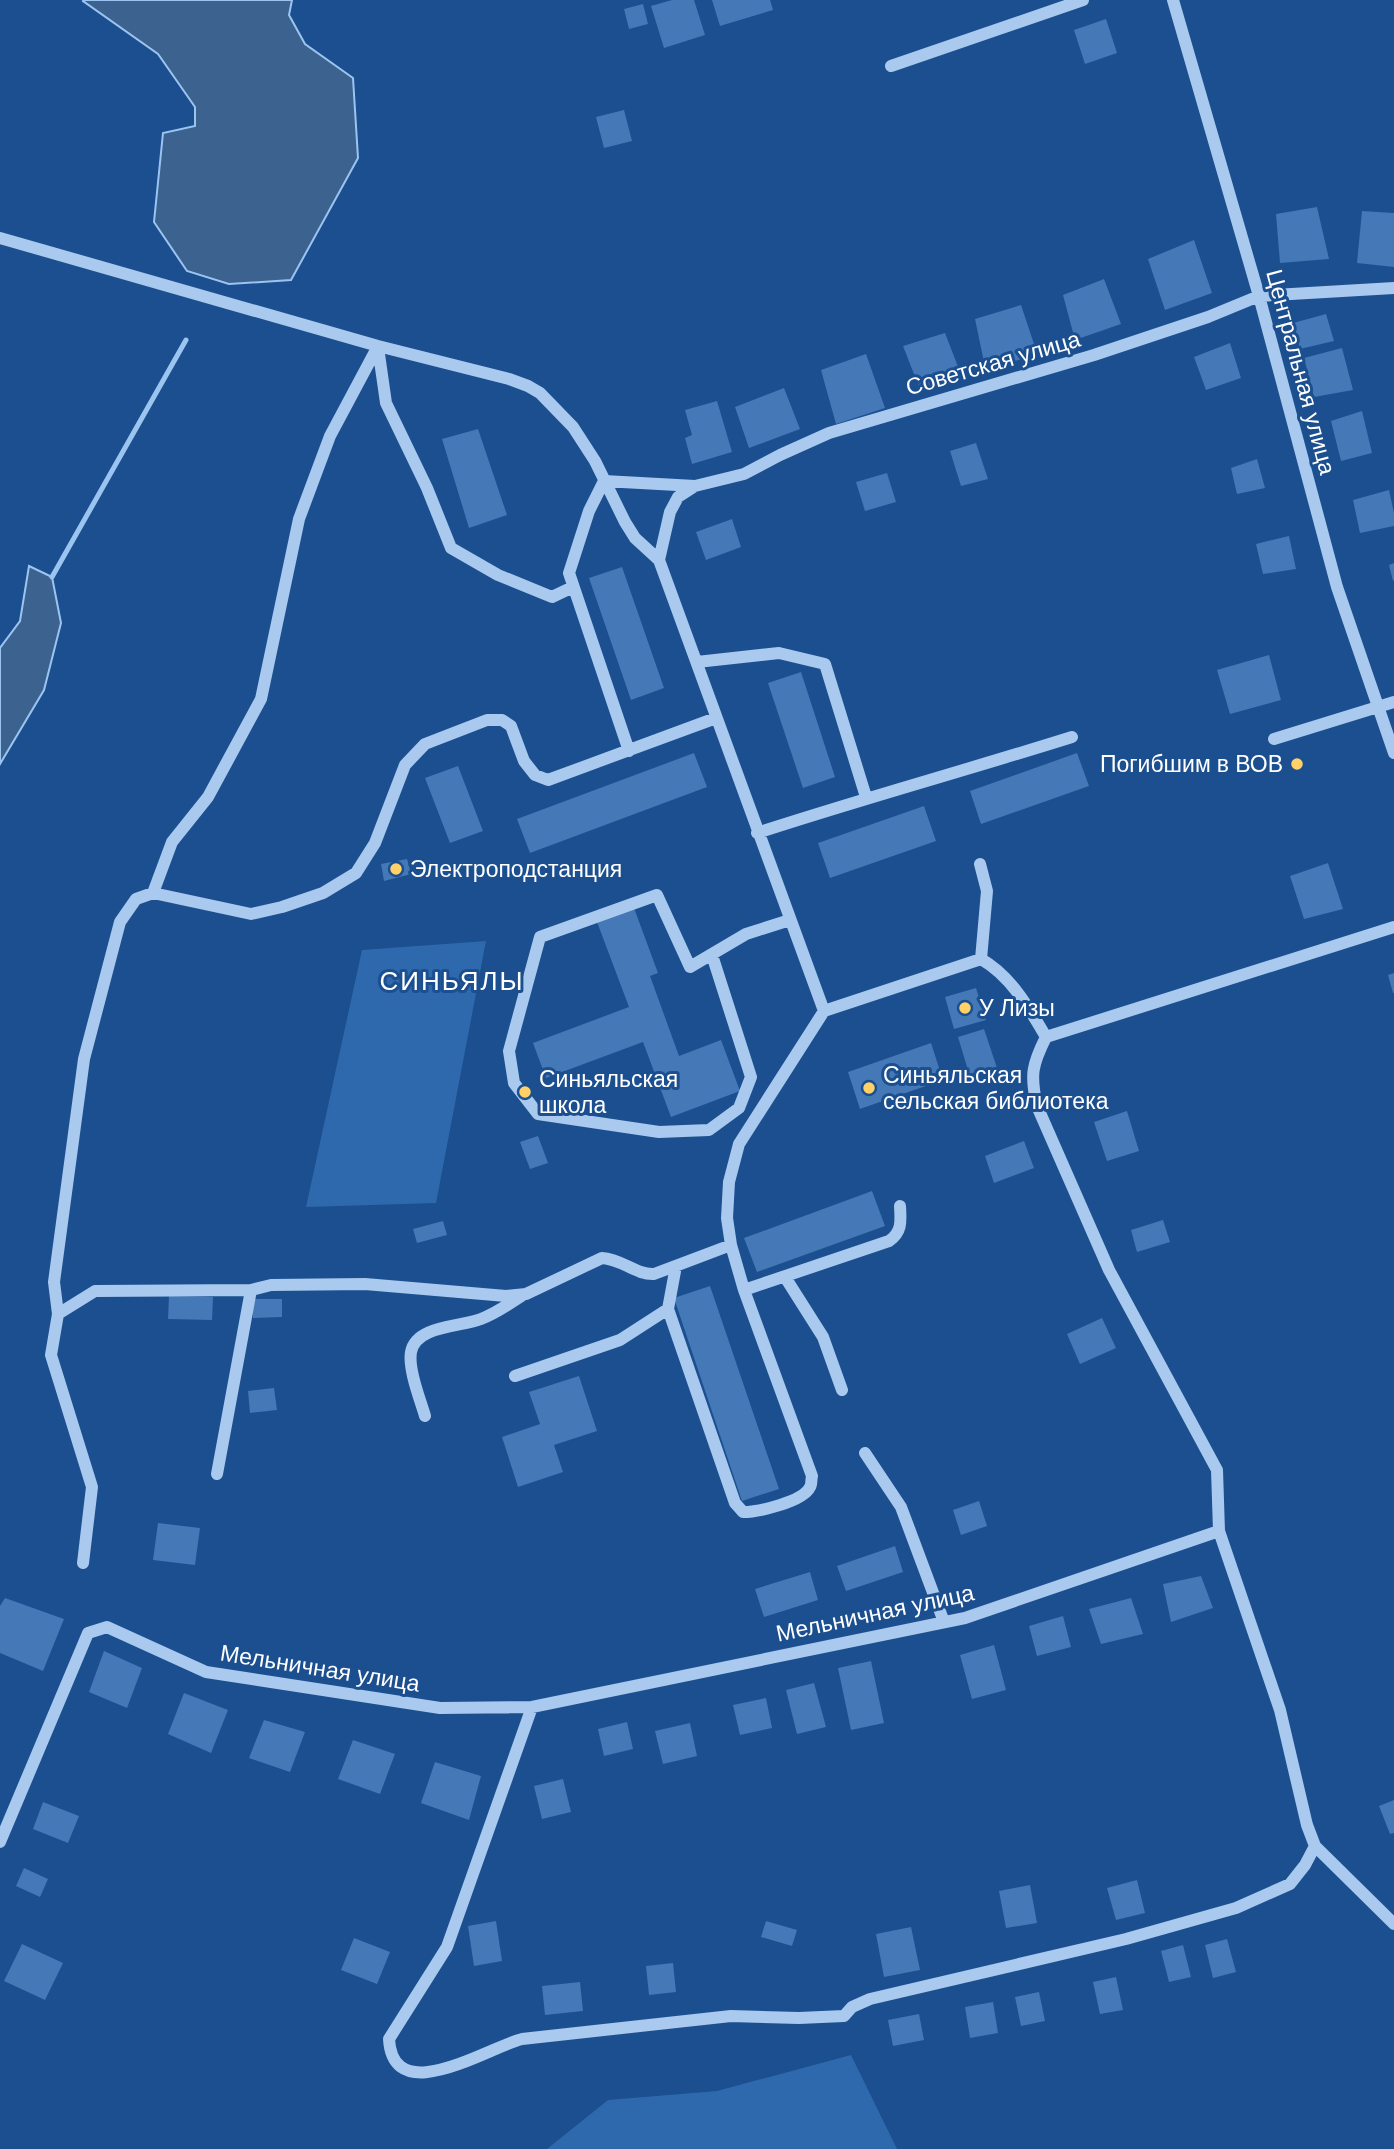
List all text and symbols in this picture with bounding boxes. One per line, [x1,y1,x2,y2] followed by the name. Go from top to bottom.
[1259,266,1343,478] street label: Центральная улица
[902,324,1084,402] street label: Советская улица
[1100,749,1283,779] place label: Погибшим в ВОВ
[1289,756,1305,772] marker: Погибшим в ВОВ
[410,854,622,884] place label: Электроподстанция
[388,861,404,877] marker: Электроподстанция
[380,964,525,998] district label: СИНЬЯЛЫ
[979,993,1055,1023] place label: У Лизы
[957,1000,973,1016] marker: У Лизы
[883,1060,1109,1116] place label: Синьяльская сельская библиотека
[539,1064,678,1120] place label: Синьяльская школа
[861,1080,877,1096] marker: Синьяльская сельская библиотека
[517,1084,533,1100] marker: Синьяльская школа
[773,1577,977,1649] street label: Мельничная улица
[218,1637,422,1699] street label: Мельничная улица

